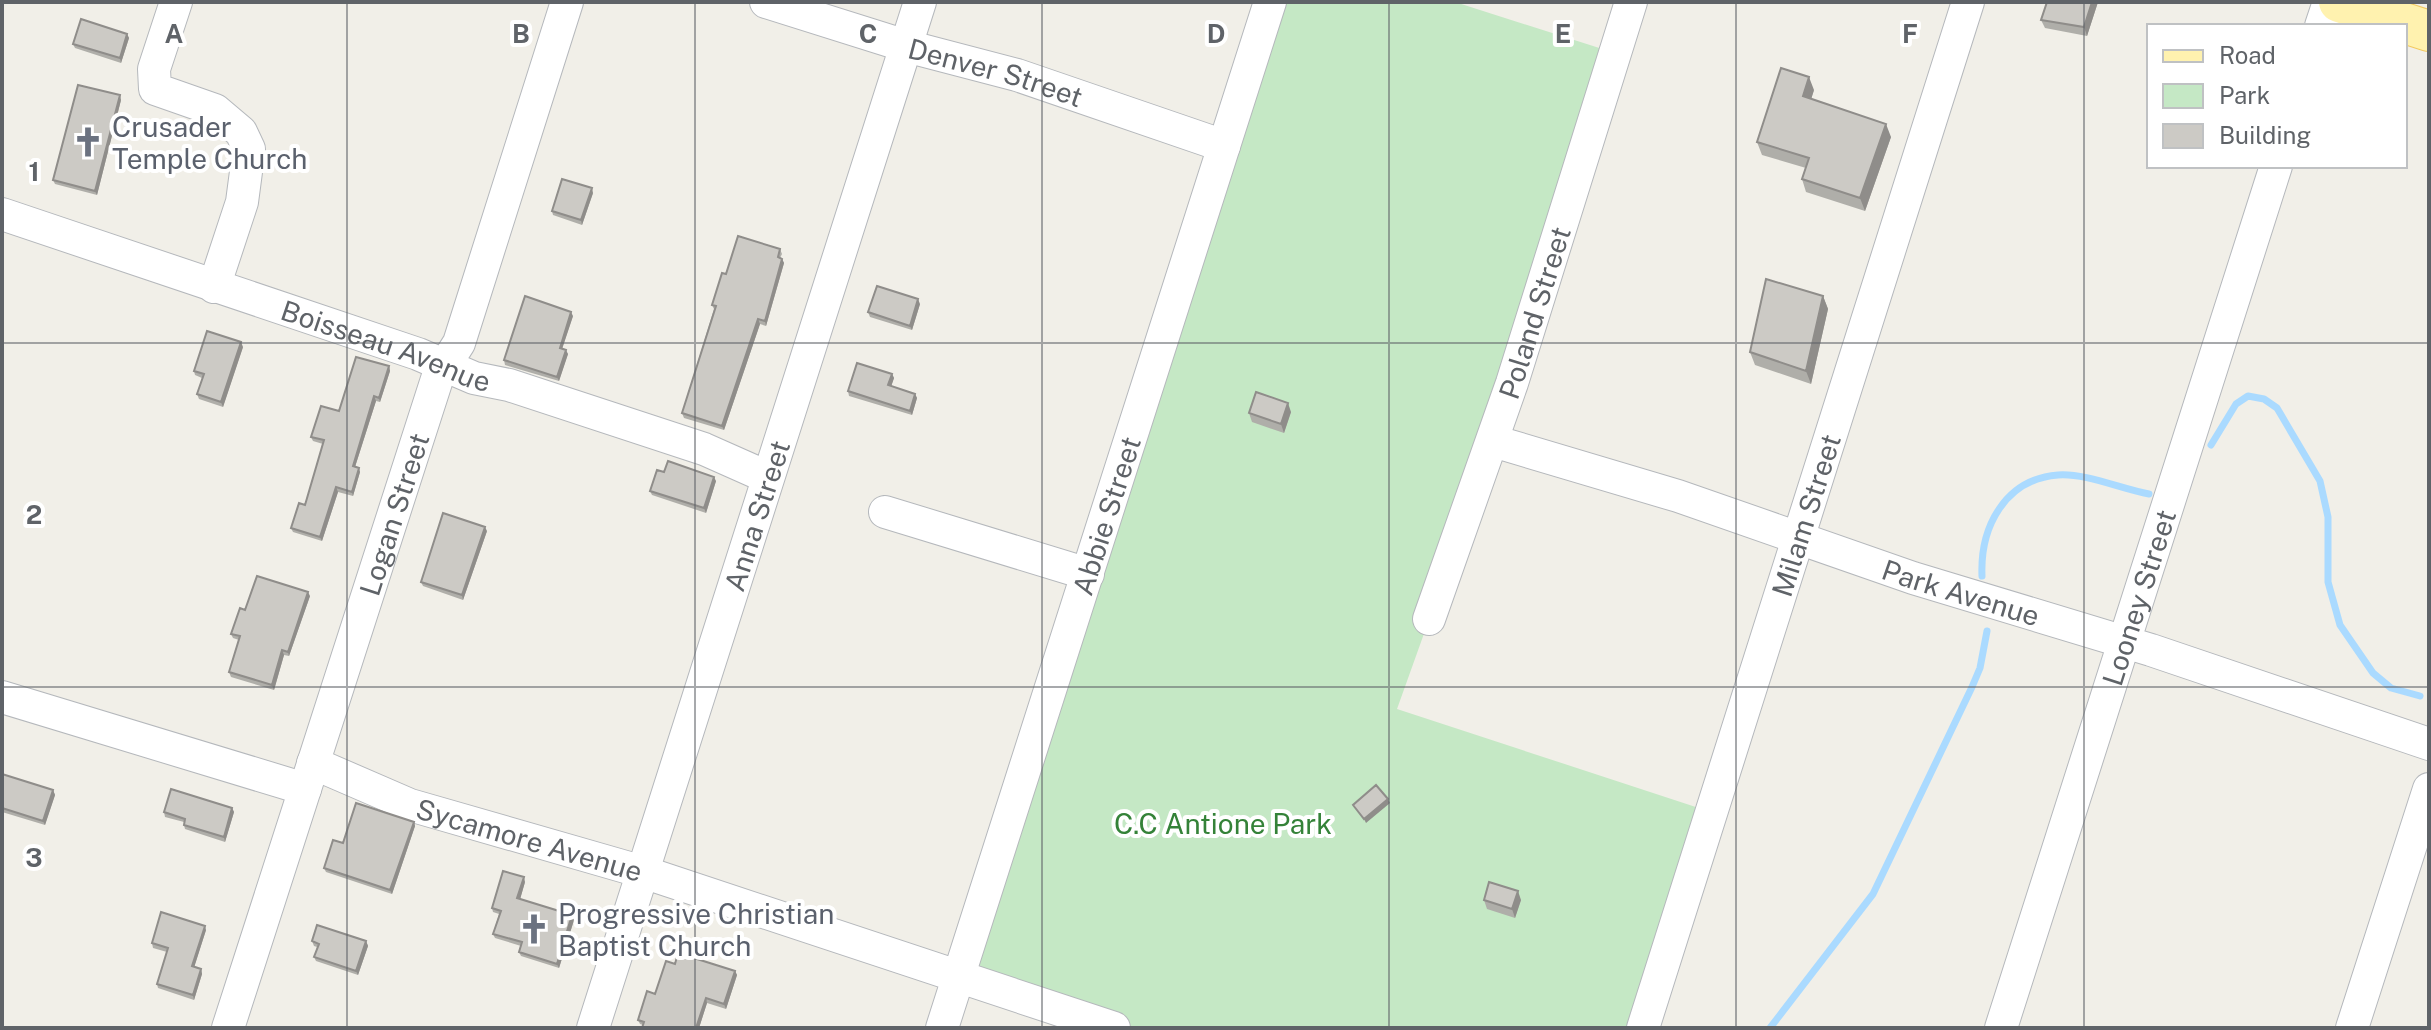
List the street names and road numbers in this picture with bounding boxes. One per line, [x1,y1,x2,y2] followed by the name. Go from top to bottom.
[905,31,1087,113] street label: Denver Street
[1491,222,1576,403] street label: Poland Street
[277,293,493,397] street label: Boisseau Avenue
[352,429,435,599] street label: Logan Street
[1764,430,1847,600] street label: Milam Street
[1065,432,1147,599] street label: Abbie Street
[717,436,796,595] street label: Anna Street
[2095,505,2182,689] street label: Looney Street
[1878,552,2044,632] street label: Park Avenue
[413,791,646,888] street label: Sycamore Avenue

